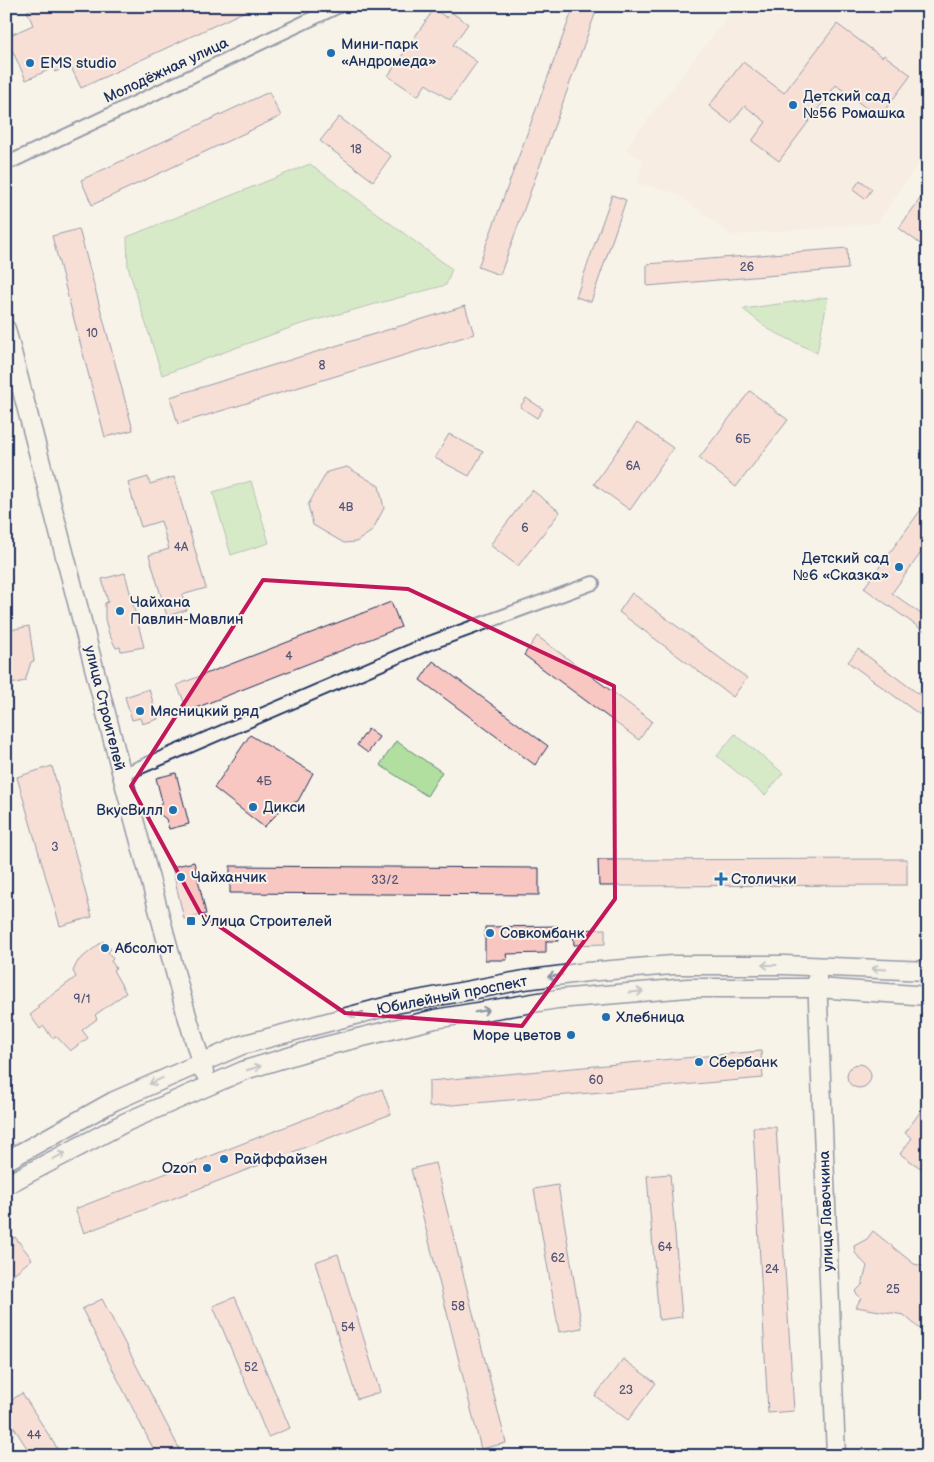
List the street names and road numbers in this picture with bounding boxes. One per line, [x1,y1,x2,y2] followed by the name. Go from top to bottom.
[101,33,232,108] street label: Молодёжная улица
[80,644,129,773] street label: улица Строителей
[375,972,529,1019] street label: Юбилейный проспект
[815,1150,838,1272] street label: улица Лавочкина

